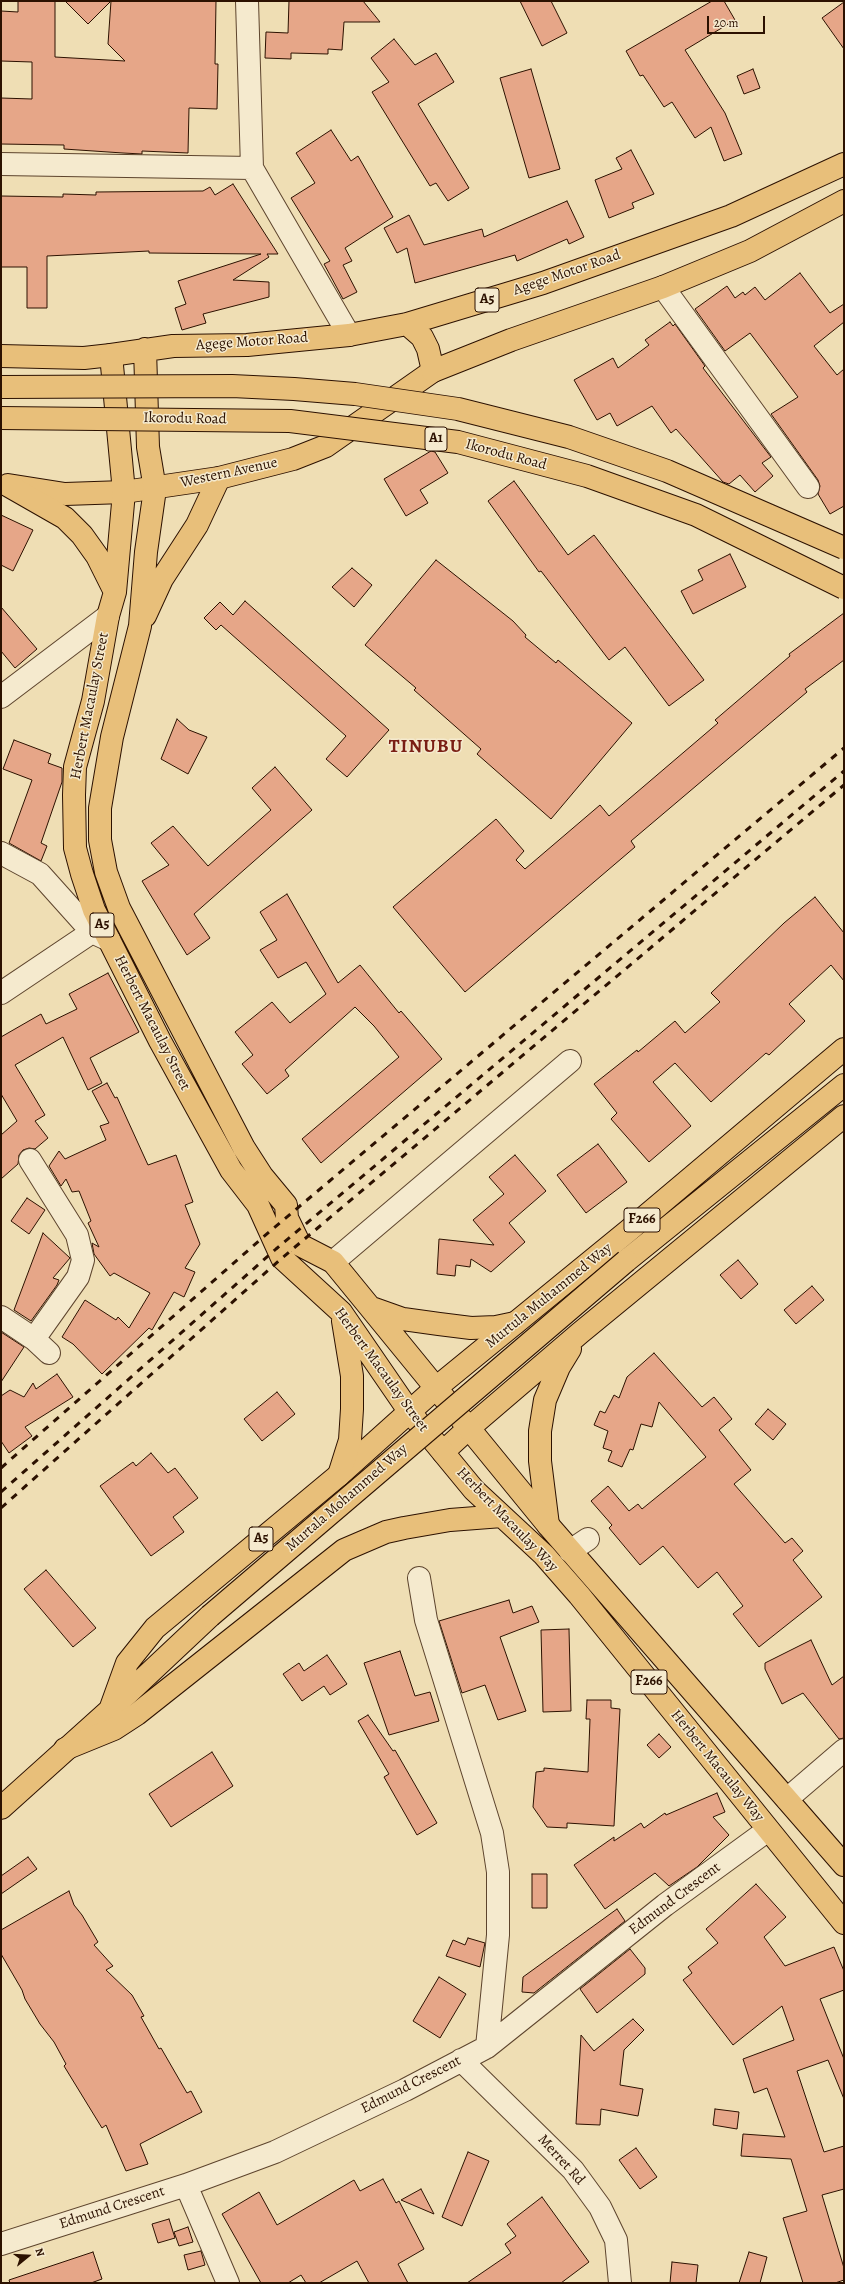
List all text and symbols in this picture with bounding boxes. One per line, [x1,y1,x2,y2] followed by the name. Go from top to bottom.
[709,8,767,34] scale bar
[714,15,738,31] text: 20 m
[511,246,623,300] street label: Agege Motor Road
[475,288,499,312] road number: A5
[195,329,309,355] street label: Agege Motor Road
[143,409,227,429] street label: Ikorodu Road
[425,427,447,451] road number: A1
[463,436,549,474] street label: Ikorodu Road
[179,454,279,492] street label: Western Avenue
[67,631,113,781] street label: Herbert Macaulay Street
[389,736,463,758] district label: TINUBU
[90,913,114,937] road number: A5
[110,952,194,1094] street label: Herbert Macaulay Street
[624,1208,660,1232] road number: F266
[482,1239,616,1353] street label: Murtula Muhammed Way
[330,1304,432,1436] street label: Herbert Macaulay Street
[282,1440,412,1556] street label: Murtala Mohammed Way
[452,1464,562,1576] street label: Herbert Macaulay Way
[249,1527,273,1551] road number: A5
[631,1670,667,1694] road number: F266
[666,1707,768,1825] street label: Herbert Macaulay Way
[626,1859,724,1939] street label: Edmund Crescent
[358,2052,464,2118] street label: Edmund Crescent
[534,2131,588,2189] street label: Merret Rd
[57,2182,167,2234] street label: Edmund Crescent
[8,2236,48,2276] north arrow
[32,2246,48,2258] text: N

